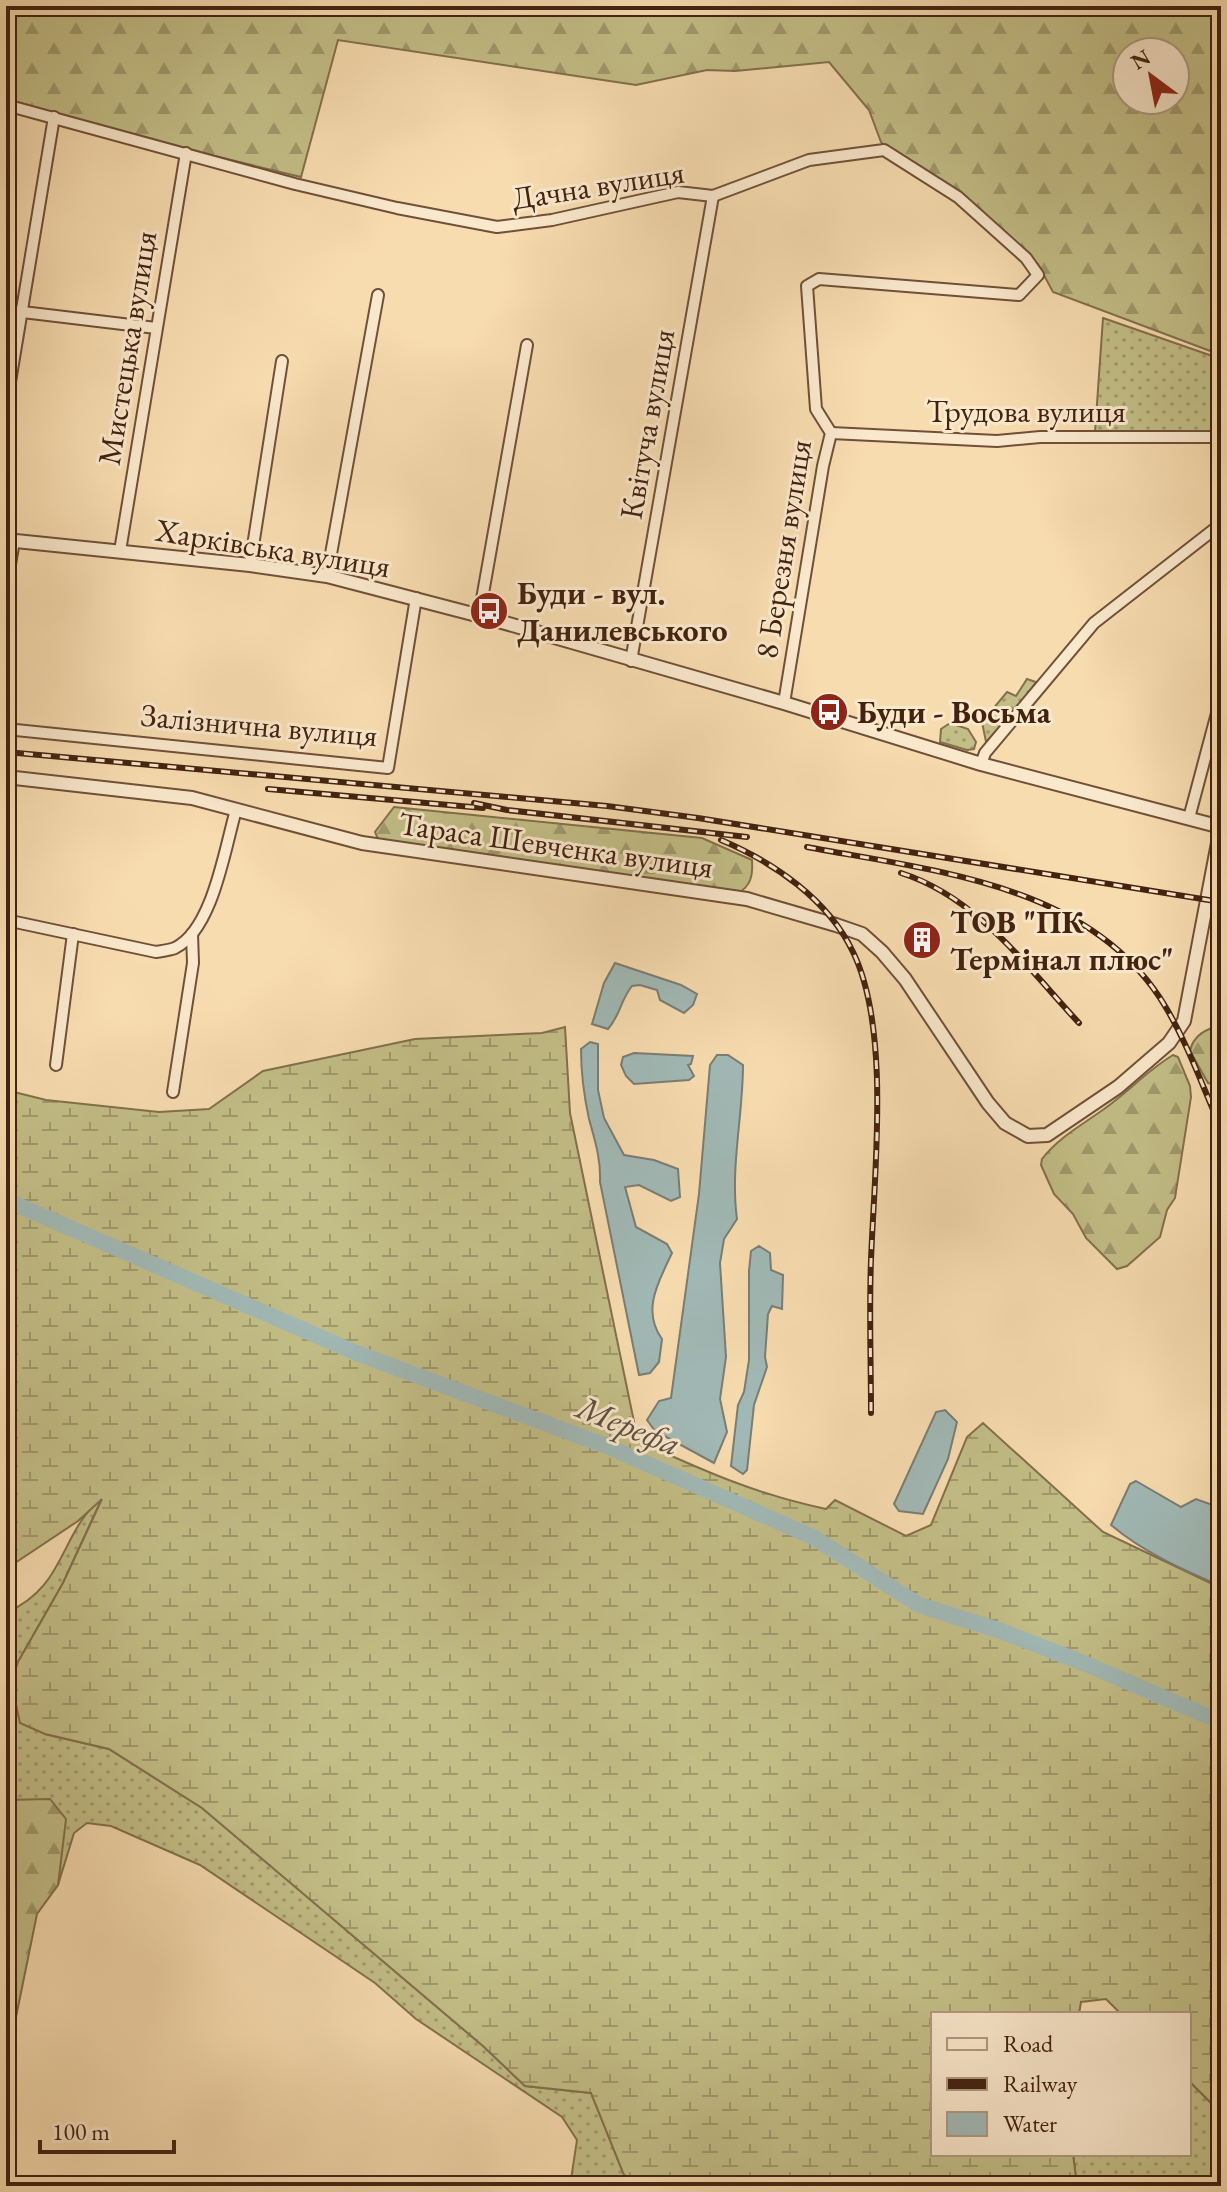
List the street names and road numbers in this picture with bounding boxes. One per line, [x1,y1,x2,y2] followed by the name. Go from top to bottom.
[509,151,687,219] street label: Дачна вулиця
[88,228,166,468] street label: Мистецька вулиця
[610,326,684,522] street label: Квітуча вулиця
[926,390,1126,432] street label: Трудова вулиця
[745,437,821,661] street label: 8 Березня вулиця
[152,509,393,587] street label: Харківська вулиця
[139,694,379,756] street label: Залізнична вулиця
[396,802,716,888] street label: Тараса Шевченка вулиця

